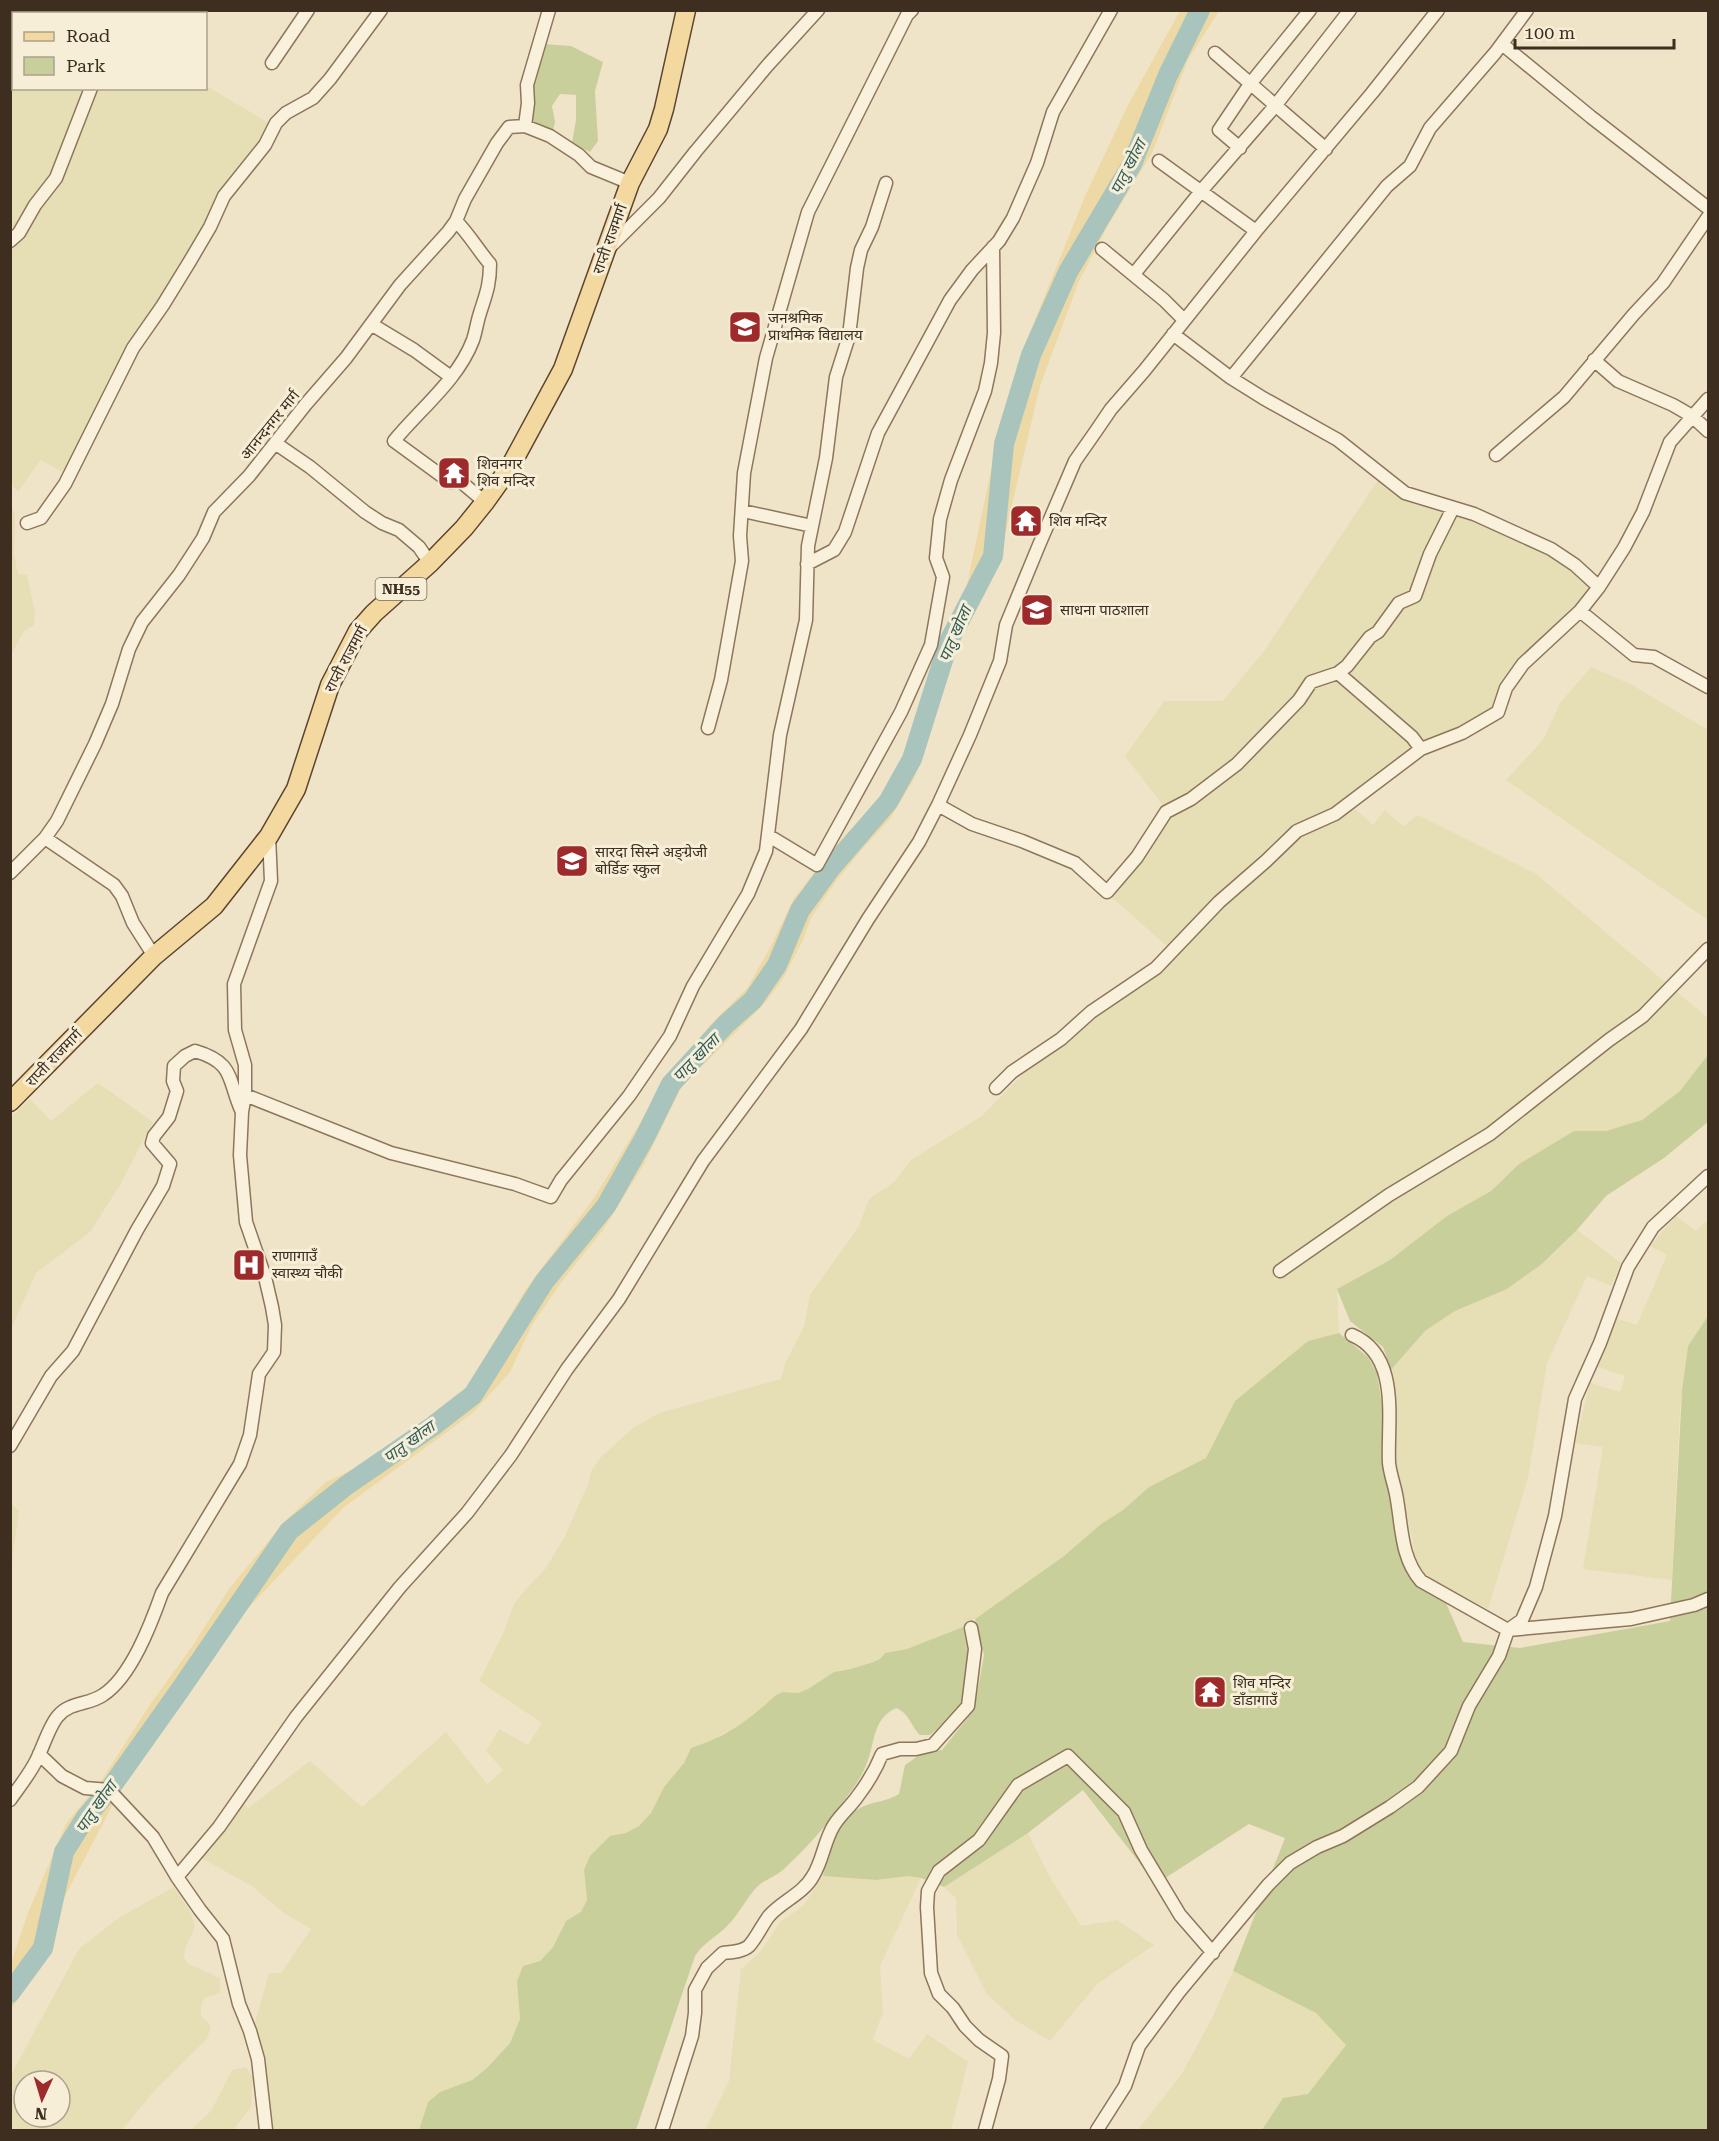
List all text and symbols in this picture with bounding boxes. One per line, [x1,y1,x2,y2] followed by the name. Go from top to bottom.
[12,12,207,90] legend
[1515,12,1674,50] scale bar
[1524,22,1575,43] text: 100 m
[66,25,111,46] text: Road
[66,55,106,76] text: Park
[1106,134,1152,198] water label: पातु खोला
[589,201,631,277] street label: राप्ती राजमार्ग
[727,309,763,345] school or university icon: जनश्रमिक प्राथमिक विद्यालय
[768,309,863,344] place label: जनश्रमिक प्राथमिक विद्यालय
[236,386,304,463] street label: आनन्दनगर मार्ग
[436,455,472,491] temple icon: शिवनगर शिव मन्दिर
[477,455,536,490] place label: शिवनगर शिव मन्दिर
[1008,503,1044,539] temple icon: शिव मन्दिर
[1049,512,1108,530] place label: शिव मन्दिर
[376,578,426,600] road number: NH55
[1019,592,1055,628] school or university icon: साधना पाठशाला
[935,601,977,665] water label: पातु खोला
[1060,601,1150,619] place label: साधना पाठशाला
[321,622,372,696] street label: राप्ती राजमार्ग
[554,843,590,879] school or university icon: सारदा सिस्ने अङ्ग्रेजी बोर्डिङ स्कुल
[595,843,708,879] place label: सारदा सिस्ने अङ्ग्रेजी बोर्डिङ स्कुल
[22,1025,87,1091] street label: राप्ती राजमार्ग
[669,1028,726,1086] water label: पातु खोला
[231,1247,267,1283] hospital icon: राणागाउँ स्वास्थ्य चौकी
[272,1247,344,1282] place label: राणागाउँ स्वास्थ्य चौकी
[380,1415,441,1468] water label: पातु खोला
[1192,1674,1228,1710] temple icon: शिव मन्दिर डाँडागाउँ
[1232,1674,1292,1709] place label: शिव मन्दिर डाँडागाउँ
[71,1775,123,1837] water label: पातु खोला
[12,2069,72,2129] north arrow
[34,2104,48,2123] text: N

